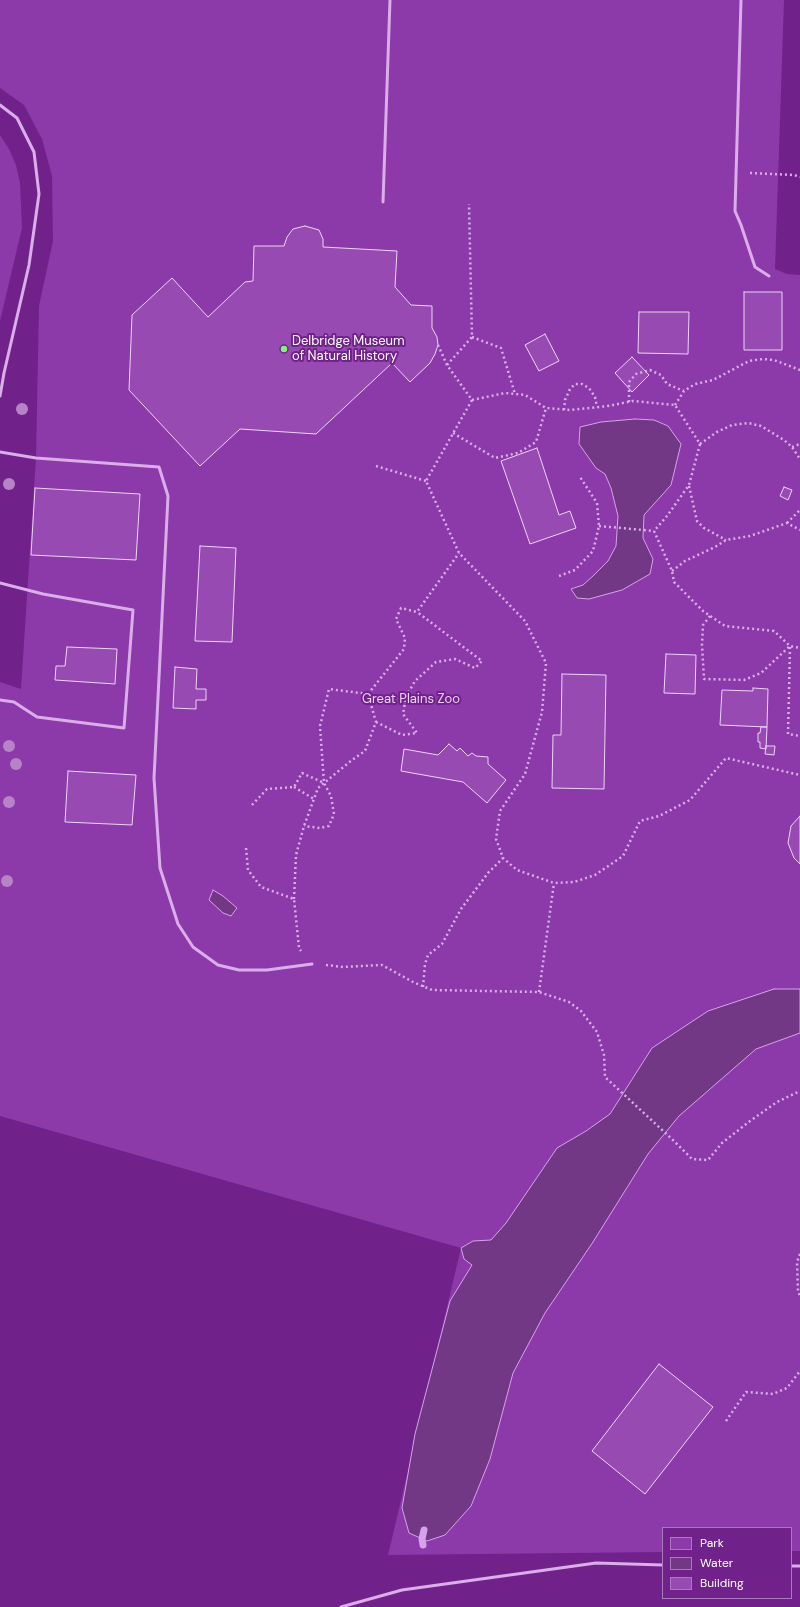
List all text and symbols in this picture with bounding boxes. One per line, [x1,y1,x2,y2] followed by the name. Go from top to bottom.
[292,334,405,365] place label: Delbridge Museum of Natural History
[279,344,289,354] marker: Delbridge Museum of Natural History
[362,692,460,708] park label: Great Plains Zoo
[662,1527,792,1599] legend
[700,1535,724,1551] text: Park
[700,1555,733,1571] text: Water
[700,1575,744,1591] text: Building

